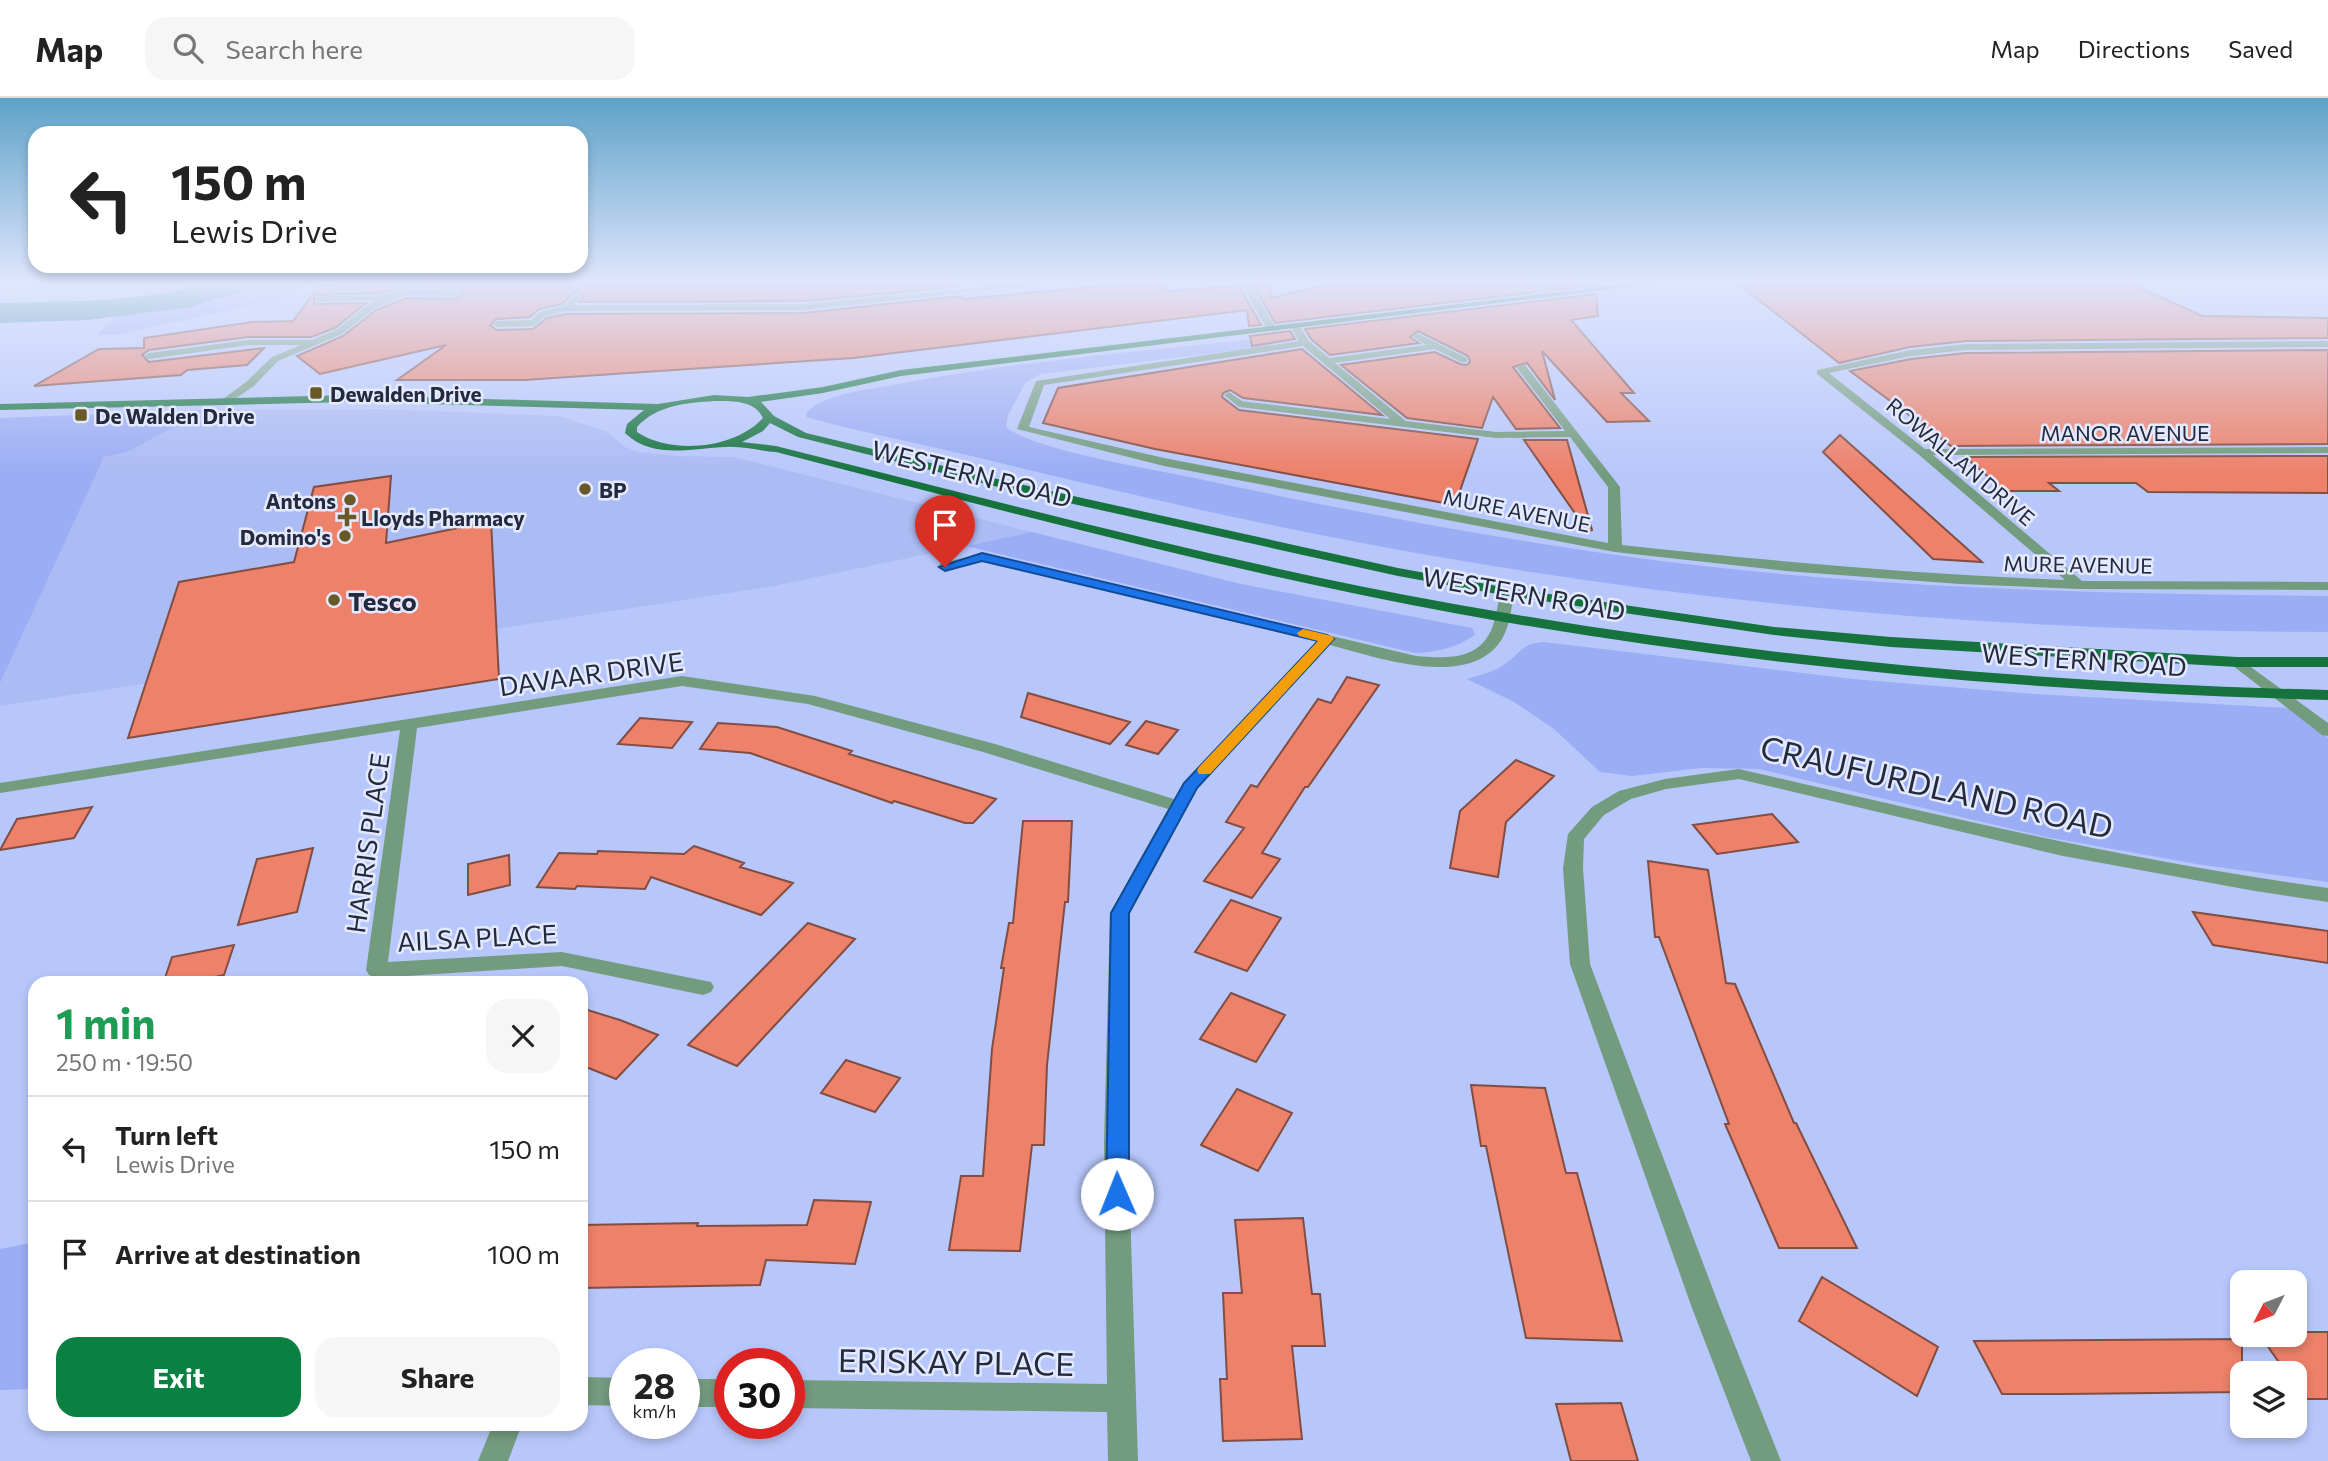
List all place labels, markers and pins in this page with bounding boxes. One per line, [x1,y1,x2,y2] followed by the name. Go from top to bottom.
[330,381,482,406] place label: Dewalden Drive
[308,385,324,401] marker: Dewalden Drive
[95,403,255,428] place label: De Walden Drive
[73,407,89,423] marker: De Walden Drive
[599,477,627,502] place label: BP
[577,481,593,497] marker: BP
[265,488,336,513] place label: Antons
[342,492,358,508] marker: Antons
[915,495,975,567] pin
[361,505,525,530] place label: Lloyds Pharmacy
[339,509,355,525] marker: Lloyds Pharmacy
[240,524,331,549] place label: Domino's
[337,528,353,544] marker: Domino's
[348,585,417,616] place label: Tesco
[326,592,342,608] marker: Tesco

